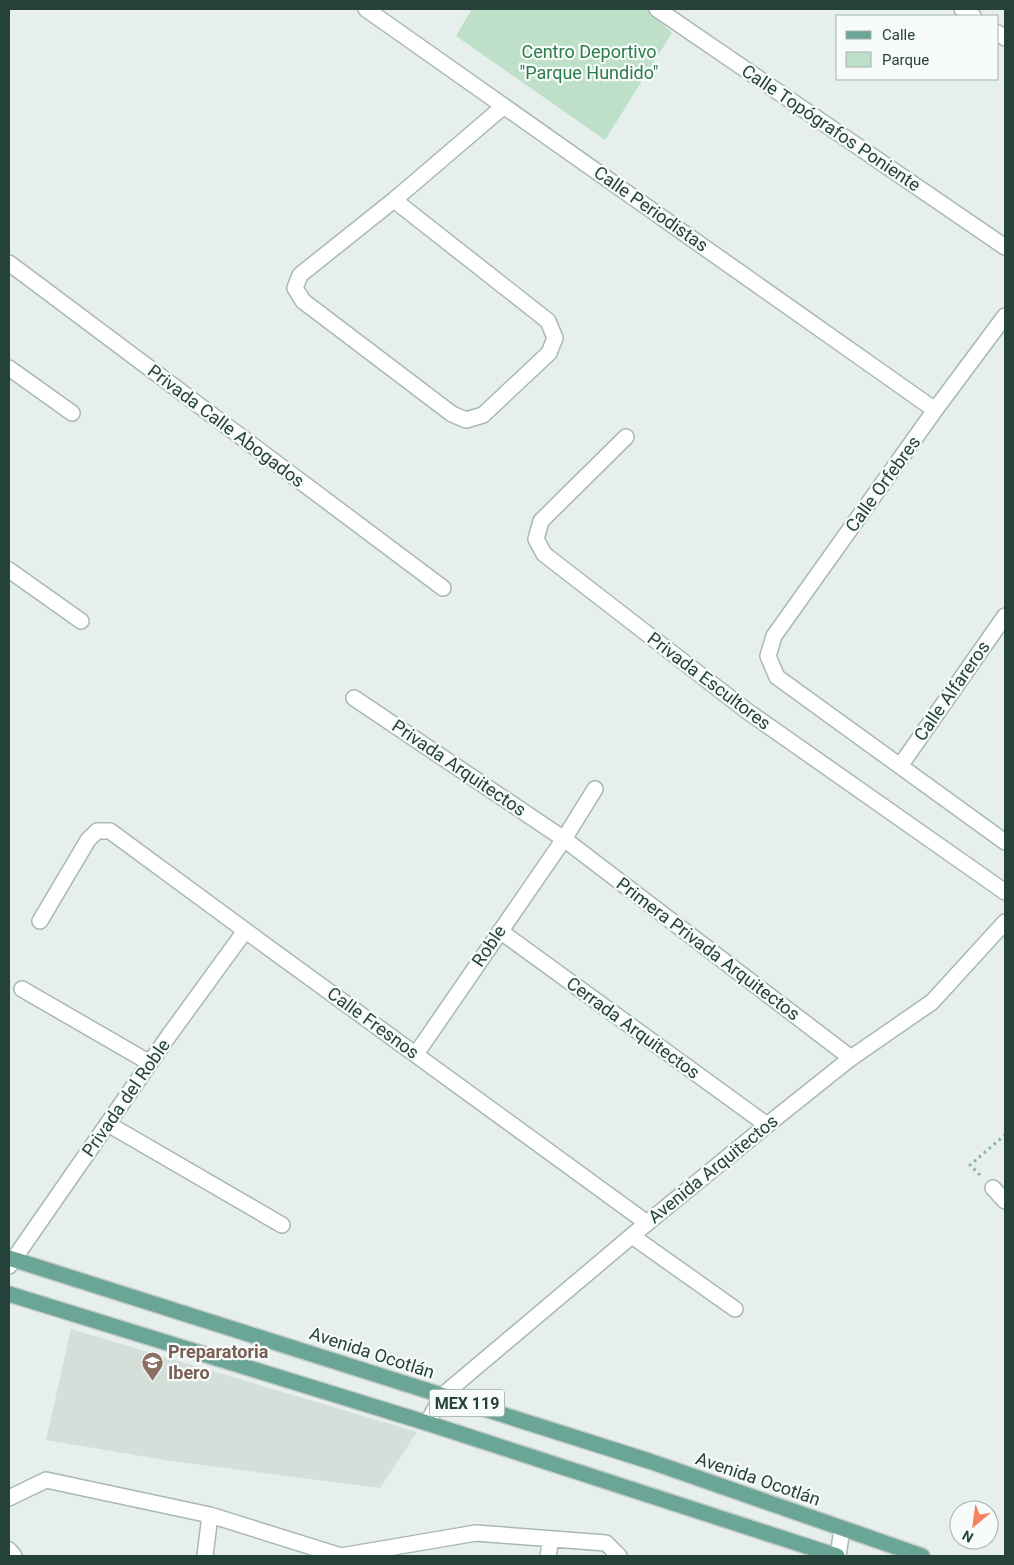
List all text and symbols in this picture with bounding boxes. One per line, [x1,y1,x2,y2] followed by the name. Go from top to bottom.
[836,15,999,80] legend
[882,26,915,44] text: Calle
[519,41,659,83] park label: Centro Deportivo "Parque Hundido"
[882,51,929,69] text: Parque
[738,60,925,195] street label: Calle Topógrafos Poniente
[590,161,712,256] street label: Calle Periodistas
[144,360,309,491] street label: Privada Calle Abogados
[841,432,924,536] street label: Calle Orfebres
[644,627,775,734] street label: Privada Escultores
[909,637,994,745] street label: Calle Alfareros
[388,715,530,820] street label: Privada Arquitectos
[612,873,804,1024] street label: Primera Privada Arquitectos
[467,921,510,970] street label: Roble
[563,972,704,1083] street label: Cerrada Arquitectos
[323,982,423,1063] street label: Calle Fresnos
[77,1035,174,1160] street label: Privada del Roble
[644,1110,782,1227] street label: Avenida Arquitectos
[307,1322,437,1383] street label: Avenida Ocotlán
[168,1341,269,1383] place label: Preparatoria Ibero
[140,1350,164,1381] school or university icon: Preparatoria Ibero
[430,1390,504,1416] road number: MEX 119
[693,1447,823,1510] street label: Avenida Ocotlán
[949,1500,999,1550] north arrow
[959,1527,976,1546] text: N

